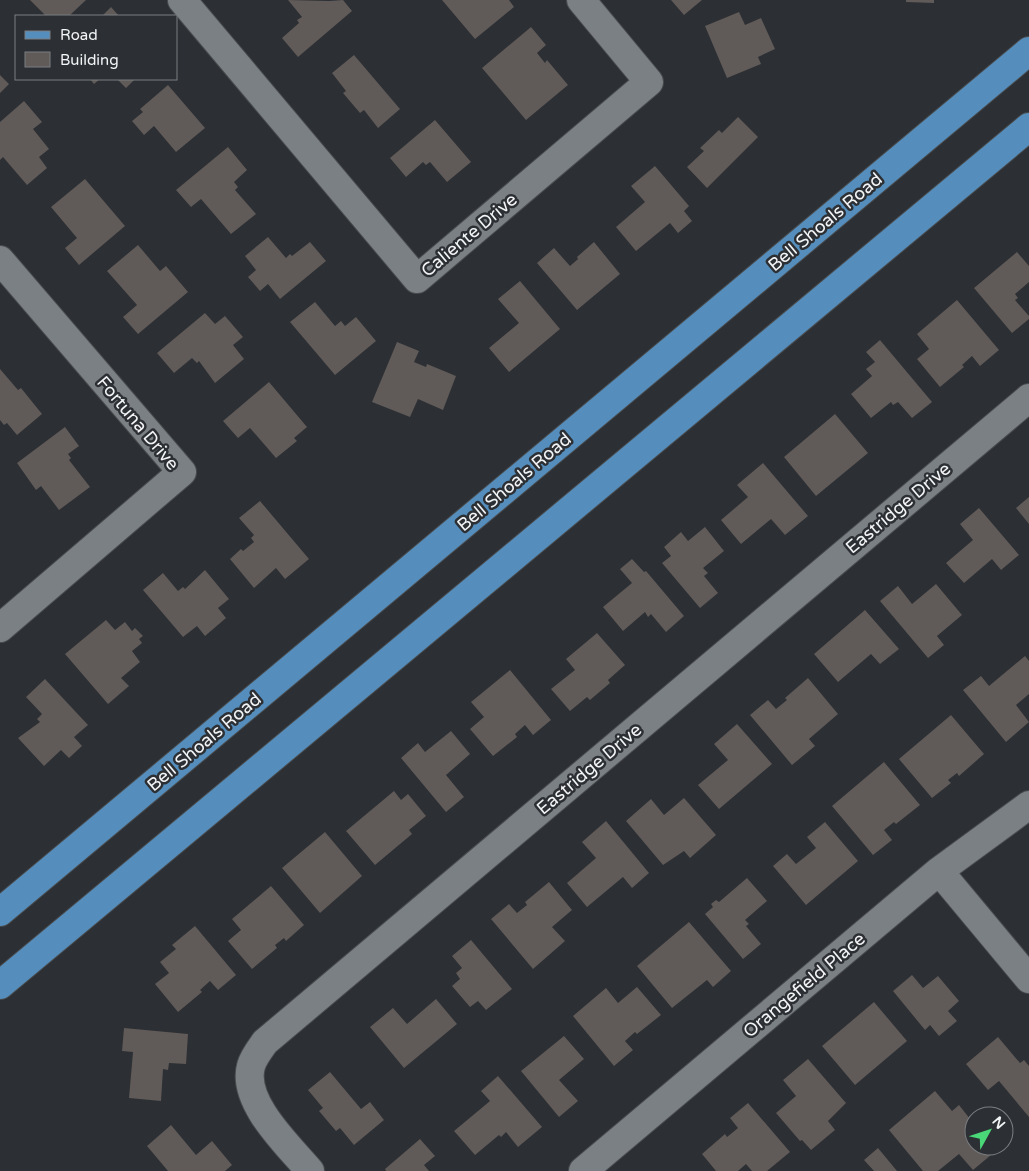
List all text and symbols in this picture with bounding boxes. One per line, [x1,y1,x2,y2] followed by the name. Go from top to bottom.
[15,15,178,80] legend
[60,26,98,44] text: Road
[60,51,119,69] text: Building
[763,168,887,276] street label: Bell Shoals Road
[417,188,521,282] street label: Caliente Drive
[92,371,184,475] street label: Fortuna Drive
[452,428,576,536] street label: Bell Shoals Road
[841,458,955,558] street label: Eastridge Drive
[142,688,266,796] street label: Bell Shoals Road
[532,719,646,819] street label: Eastridge Drive
[739,928,869,1042] street label: Orangefield Place
[964,1106,1014,1156] north arrow
[988,1113,1009,1133] text: N

